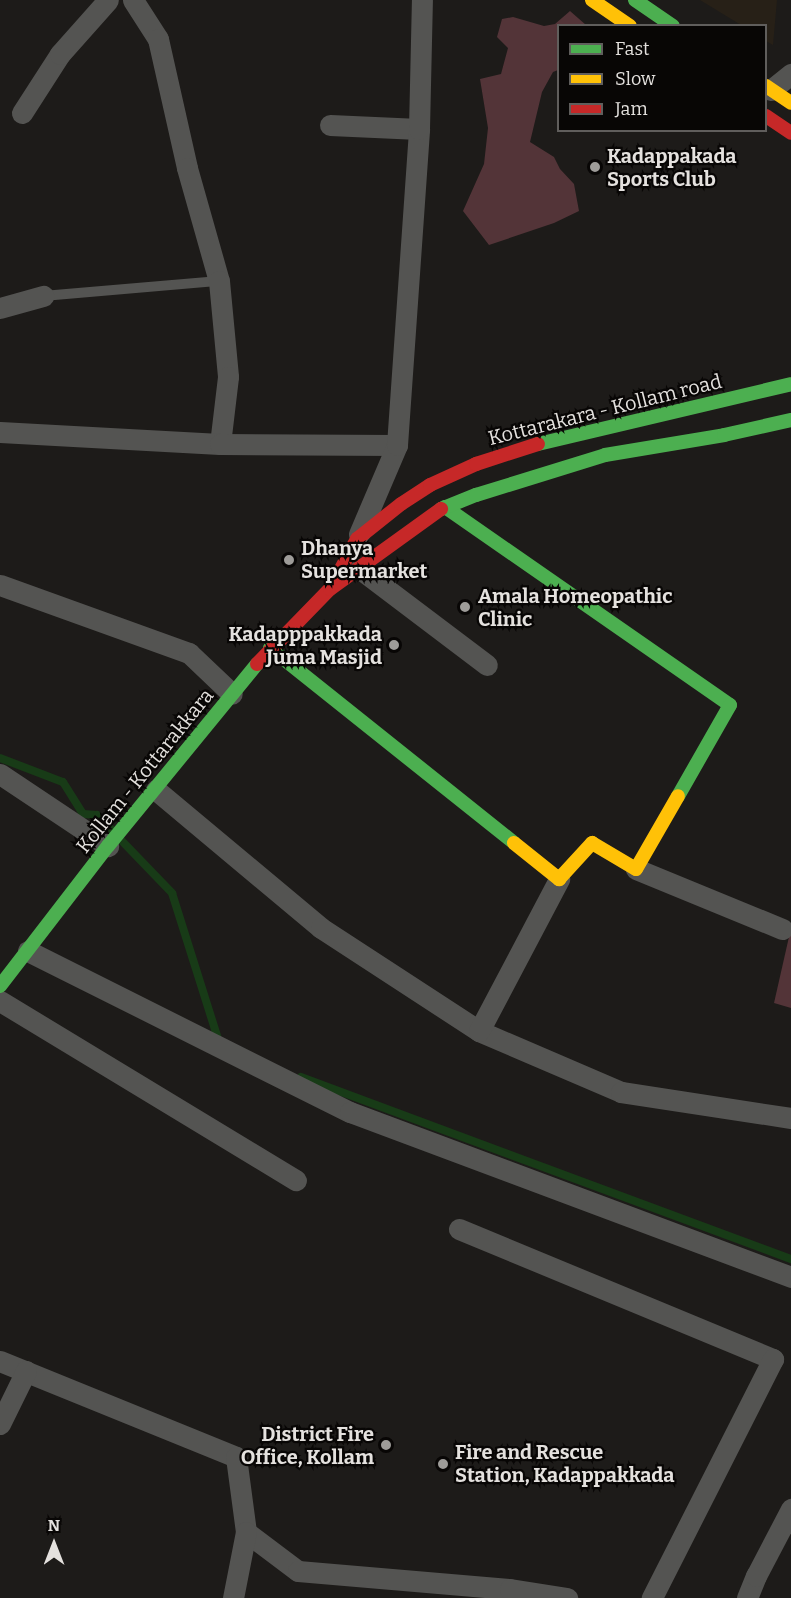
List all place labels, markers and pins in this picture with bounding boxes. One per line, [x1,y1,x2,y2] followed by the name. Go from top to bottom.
[607,144,737,191] place label: Kadappakada Sports Club
[588,160,602,174] marker: Kadappakada Sports Club
[301,536,427,583] place label: Dhanya Supermarket
[282,553,296,567] marker: Dhanya Supermarket
[478,584,672,631] place label: Amala Homeopathic Clinic
[456,598,474,616] marker: Amala Homeopathic Clinic
[229,622,382,669] place label: Kadapppakkada Juma Masjid
[387,638,401,652] marker: Kadapppakkada Juma Masjid
[241,1422,374,1469] place label: District Fire Office, Kollam
[379,1438,393,1452] marker: District Fire Office, Kollam
[455,1440,675,1487] place label: Fire and Rescue Station, Kadappakkada
[436,1457,450,1471] marker: Fire and Rescue Station, Kadappakkada

